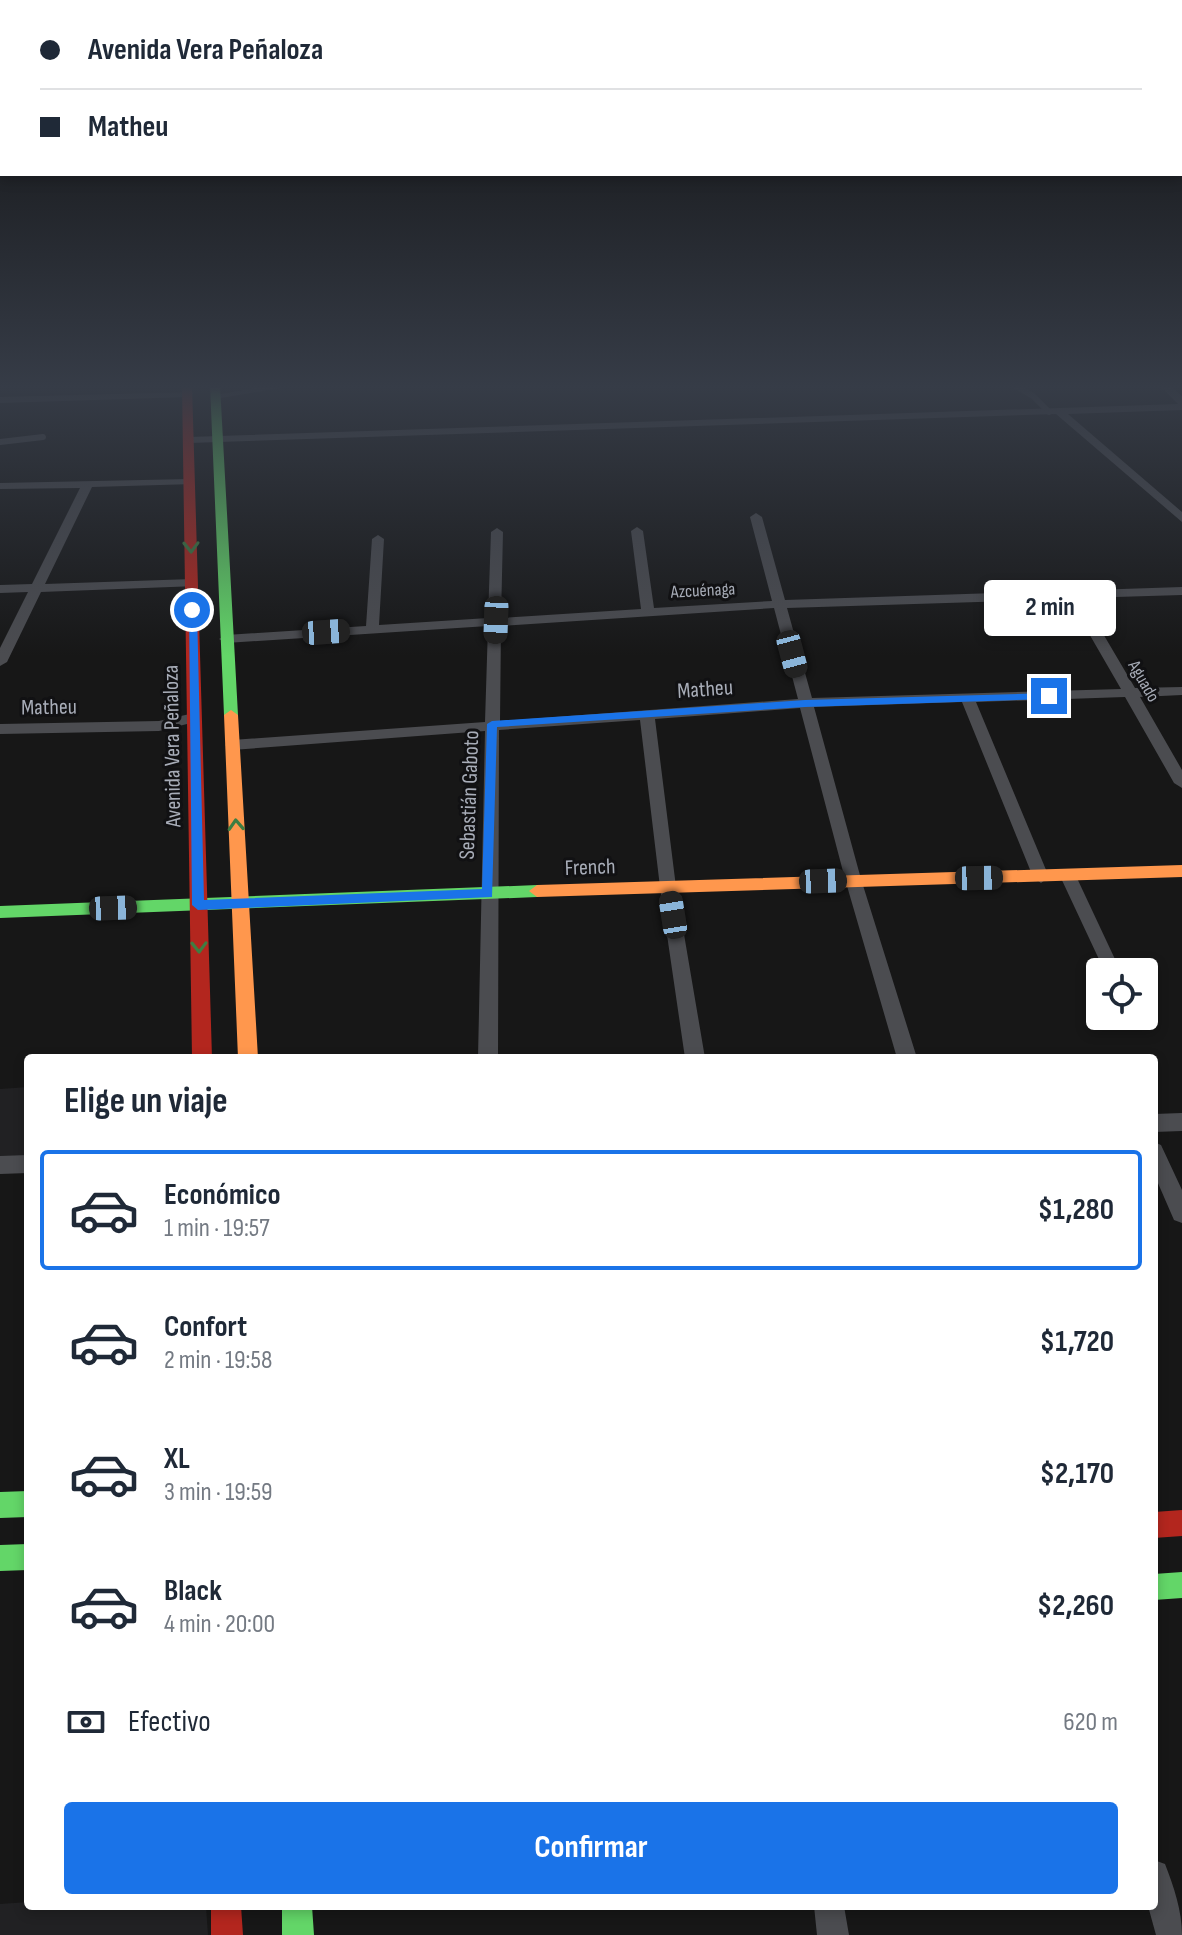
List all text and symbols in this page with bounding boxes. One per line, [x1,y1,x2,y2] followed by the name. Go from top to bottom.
[88,32,323,68] text: Avenida Vera Peñaloza
[88,109,168,145] text: Matheu
[182,541,200,554] one-way arrow
[669,578,736,603] street label: Azcuénaga
[983,580,1115,636] callout: 2 min
[174,592,210,628] route start
[1025,592,1075,623] text: 2 min
[483,596,509,644] car
[301,618,351,646] car
[774,628,810,680] car
[1123,656,1164,706] street label: Aguado
[158,665,187,828] street label: Avenida Vera Peñaloza
[676,674,734,705] street label: Matheu
[1031,678,1067,714] route end
[21,694,77,721] street label: Matheu
[454,730,485,860] street label: Sebastián Gaboto
[228,818,245,830] one-way arrow
[564,853,616,882] street label: French
[955,866,1003,890] car
[799,868,847,894] car
[657,889,689,941] car
[89,895,137,921] car
[190,941,208,954] one-way arrow
[1086,958,1158,1030] map controls
[1086,958,1158,1030] button: locate
[64,1080,228,1123] text: Elige un viaje
[68,1174,140,1246] icon: car
[164,1177,281,1213] text: Económico
[1038,1192,1114,1228] text: $1,280
[164,1213,270,1244] text: 1 min · 19:57
[68,1306,140,1378] icon: car
[164,1309,247,1345] text: Confort
[1040,1324,1114,1360] text: $1,720
[164,1345,272,1376] text: 2 min · 19:58
[68,1438,140,1510] icon: car
[164,1441,190,1477] text: XL
[1040,1456,1114,1492] text: $2,170
[164,1477,273,1508] text: 3 min · 19:59
[68,1570,140,1642] icon: car
[164,1573,222,1609] text: Black
[1037,1588,1114,1624] text: $2,260
[164,1609,275,1640] text: 4 min · 20:00
[64,1700,108,1744] icon: cash
[128,1704,211,1740] text: Efectivo
[1063,1707,1118,1738] text: 620 m
[64,1802,1118,1894] button: Confirmar

